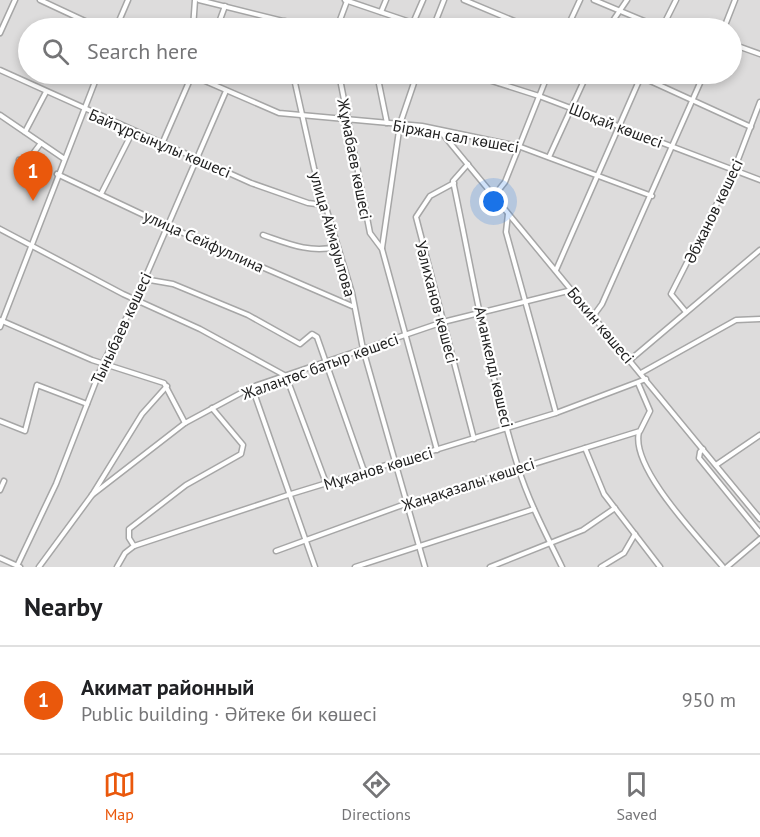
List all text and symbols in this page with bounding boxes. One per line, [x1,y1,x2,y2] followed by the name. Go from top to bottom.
[18,18,742,84] search box
[39,35,72,68] icon: search
[87,37,198,65] text: Search here
[333,96,377,221] street label: Жұмабаев көшесі
[566,98,666,152] street label: Шоқай көшесі
[86,104,234,182] street label: Байтұрсынұлы көшесі
[391,115,521,157] street label: Біржан сал көшесі
[14,152,52,201] pin: 1
[679,155,747,267] street label: Әбжанов көшесі
[306,169,360,299] street label: улица Аймауытова
[479,187,508,216] your location
[141,205,267,277] street label: улица Сейфуллина
[411,239,463,365] street label: Уәлиханов көшесі
[86,269,156,387] street label: Тыныбаев көшесі
[563,283,639,367] street label: Бокин көшесі
[470,304,518,430] street label: Аманкелді көшесі
[238,328,401,404] street label: Жалаңтөс батыр көшесі
[321,442,435,494] street label: Мұқанов көшесі
[398,453,537,515] street label: Жаңақазалы көшесі
[24,590,102,623] text: Nearby
[81,673,254,701] text: Акимат районный
[38,687,49,713] text: 1
[682,687,736,713] text: 950 m
[81,701,377,727] text: Public building · Әйтеке би көшесі
[103,768,136,824] tab: Map
[342,768,411,824] tab: Directions
[616,768,657,824] tab: Saved

